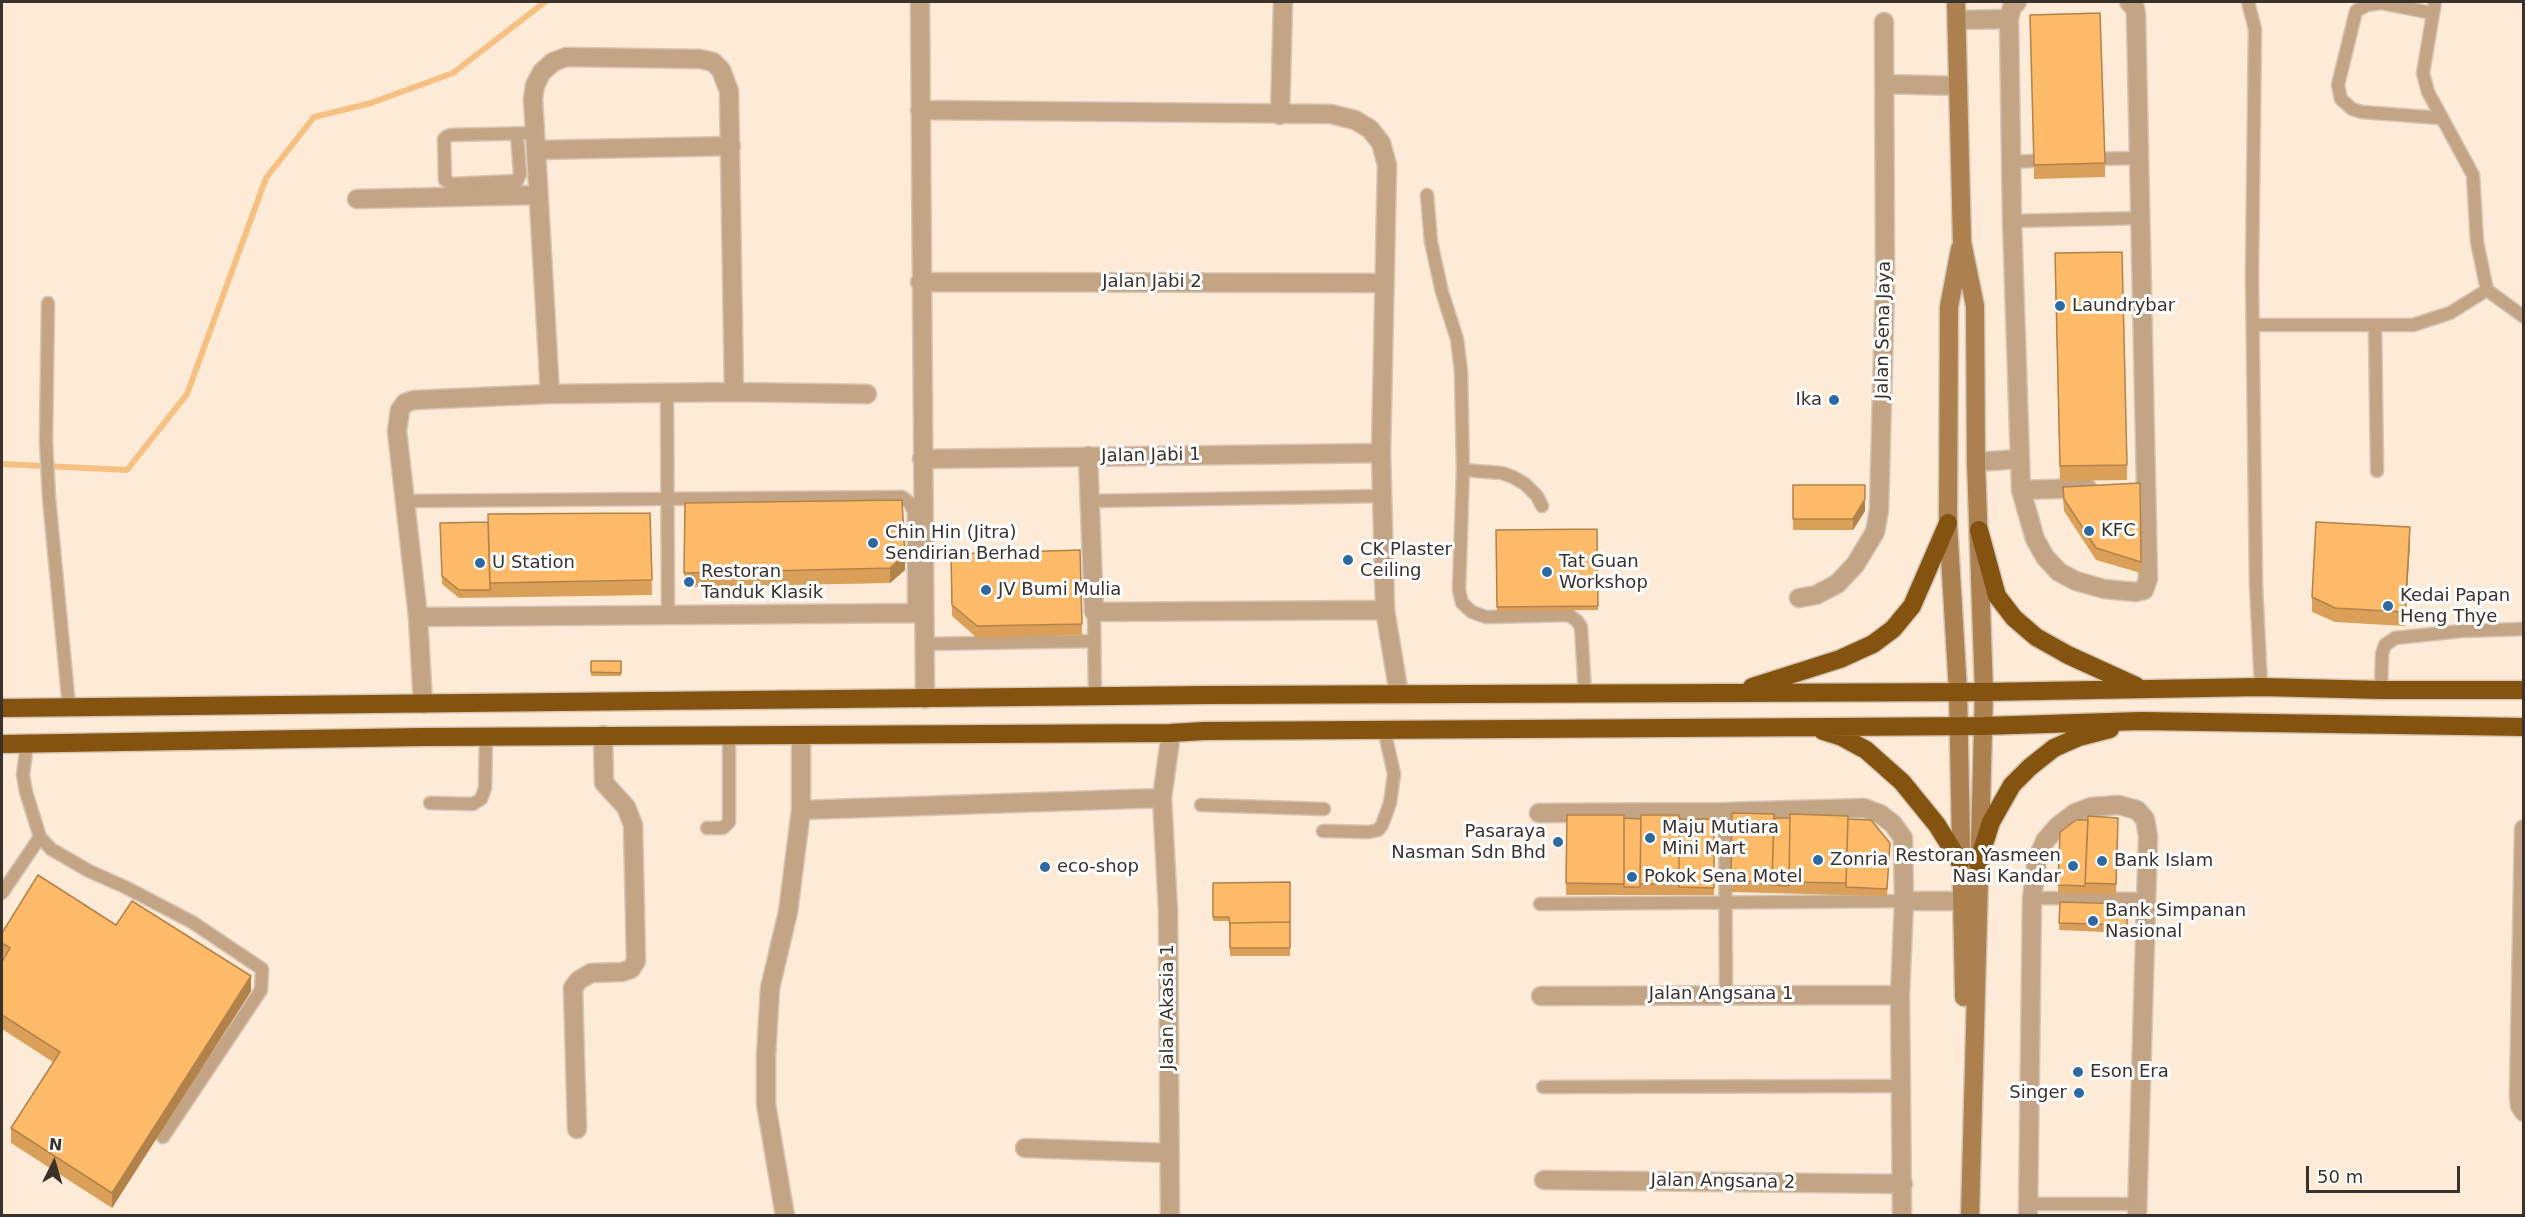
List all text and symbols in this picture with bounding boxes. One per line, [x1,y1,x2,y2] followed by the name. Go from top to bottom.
[1872,261,1896,399] street label: Jalan Sena Jaya
[1102,271,1202,293] street label: Jalan Jabi 2
[2072,295,2175,317] place label: Laundrybar
[2053,299,2067,313] marker: Laundrybar
[1796,389,1822,411] place label: Ika
[1827,393,1841,407] marker: Ika
[1101,444,1201,468] street label: Jalan Jabi 1
[2101,520,2136,542] place label: KFC
[885,522,1040,564] place label: Chin Hin (Jitra) Sendirian Berhad
[2082,524,2096,538] marker: KFC
[866,536,880,550] marker: Chin Hin (Jitra) Sendirian Berhad
[1360,539,1452,582] place label: CK Plaster Ceiling
[1559,551,1648,594] place label: Tat Guan Workshop
[492,552,575,574] place label: U Station
[1341,553,1355,567] marker: CK Plaster Ceiling
[473,556,487,570] marker: U Station
[701,561,823,604] place label: Restoran Tanduk Klasik
[1540,565,1554,579] marker: Tat Guan Workshop
[682,575,696,589] marker: Restoran Tanduk Klasik
[998,579,1121,601] place label: JV Bumi Mulia
[979,583,993,597] marker: JV Bumi Mulia
[2400,585,2510,628] place label: Kedai Papan Heng Thye
[2381,599,2395,613] marker: Kedai Papan Heng Thye
[1662,817,1779,860] place label: Maju Mutiara Mini Mart
[1391,821,1546,864] place label: Pasaraya Nasman Sdn Bhd
[1643,831,1657,845] marker: Maju Mutiara Mini Mart
[1551,835,1565,849] marker: Pasaraya Nasman Sdn Bhd
[1895,845,2061,888] place label: Restoran Yasmeen Nasi Kandar
[1830,849,1888,871] place label: Zonria
[2114,850,2213,872] place label: Bank Islam
[1811,853,1825,867] marker: Zonria
[2095,854,2109,868] marker: Bank Islam
[1057,856,1139,878] place label: eco-shop
[2066,859,2080,873] marker: Restoran Yasmeen Nasi Kandar
[1038,860,1052,874] marker: eco-shop
[1644,866,1803,888] place label: Pokok Sena Motel
[1625,870,1639,884] marker: Pokok Sena Motel
[2105,900,2246,942] place label: Bank Simpanan Nasional
[2086,914,2100,928] marker: Bank Simpanan Nasional
[1157,944,1179,1070] street label: Jalan Akasia 1
[1649,983,1793,1005] street label: Jalan Angsana 1
[2090,1061,2169,1083] place label: Eson Era
[2071,1065,2085,1079] marker: Eson Era
[2009,1082,2067,1104] place label: Singer
[2072,1086,2086,1100] marker: Singer
[24,1133,84,1193] north arrow
[48,1135,63,1155] text: N
[2309,1154,2464,1192] scale bar
[2317,1166,2363,1187] text: 50 m
[1650,1170,1796,1194] street label: Jalan Angsana 2

